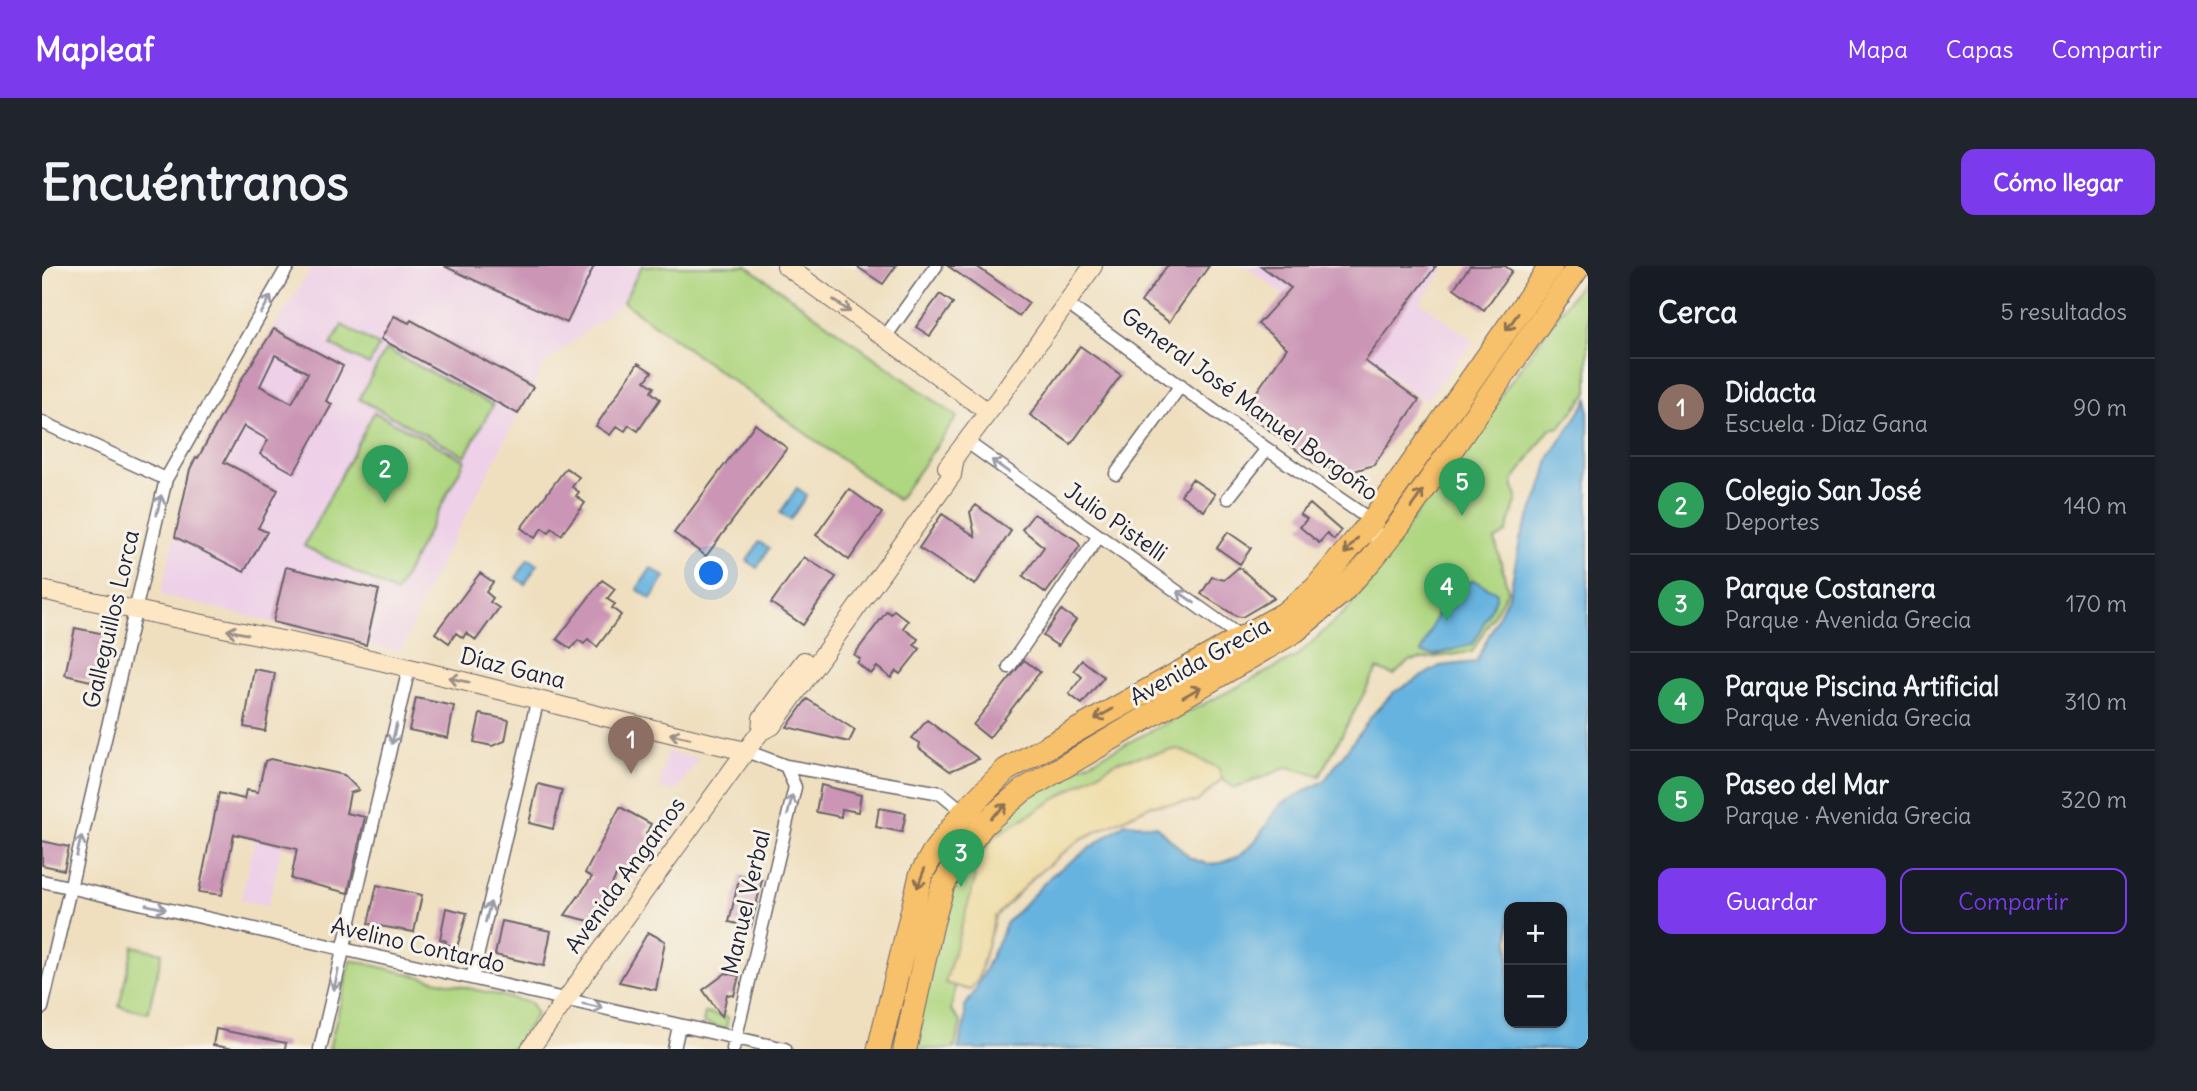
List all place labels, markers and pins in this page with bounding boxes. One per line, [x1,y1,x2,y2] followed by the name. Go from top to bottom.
[362,445,408,503] pin: 2
[1439,458,1485,516] pin: 5
[1424,563,1470,621] pin: 4
[608,716,654,774] pin: 1
[938,829,984,887] pin: 3

